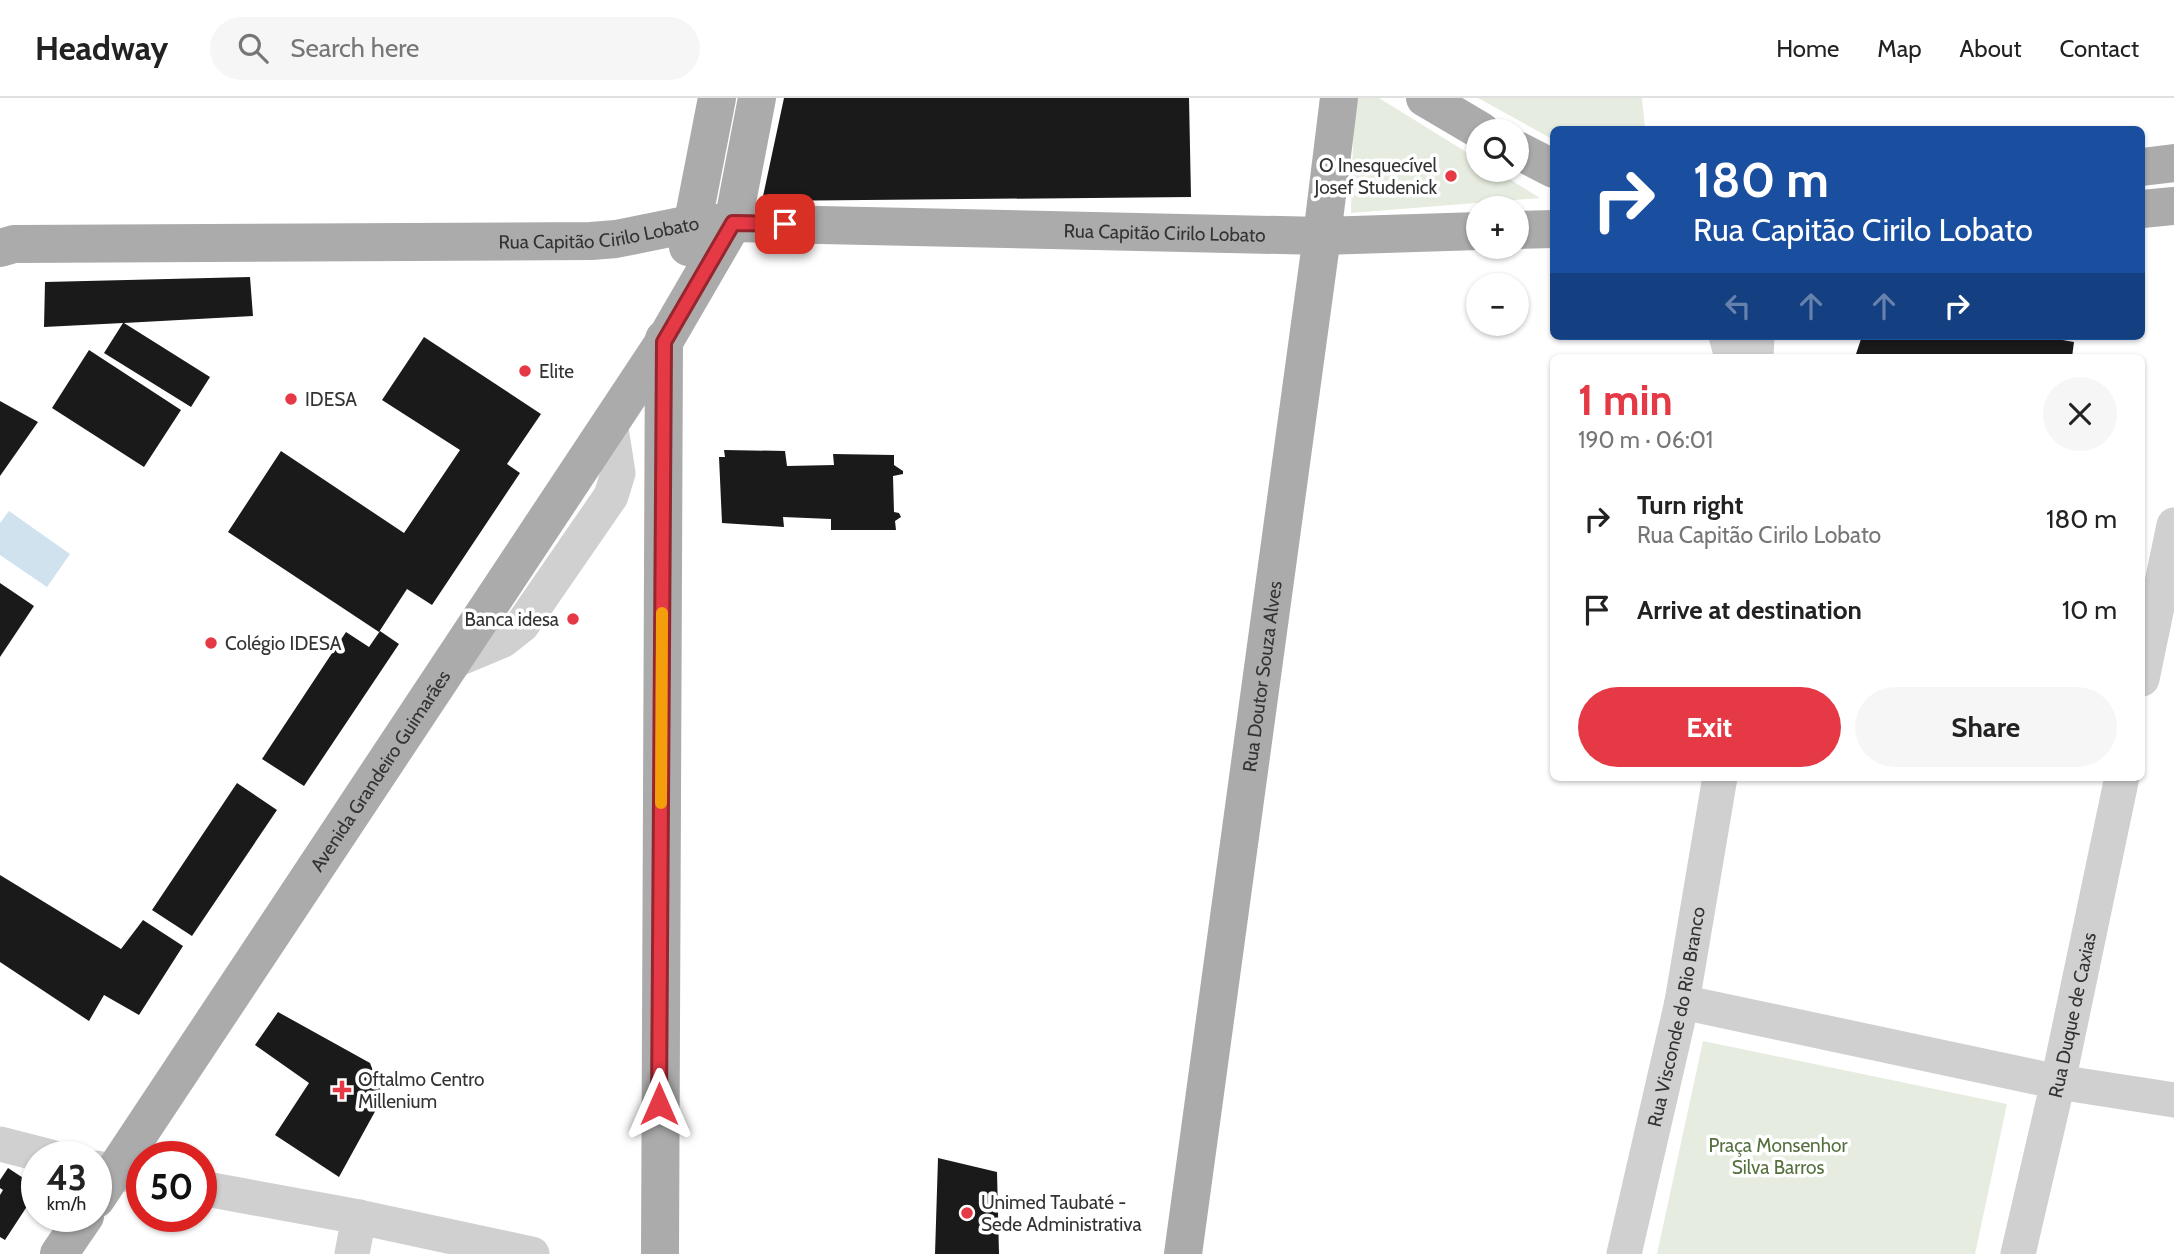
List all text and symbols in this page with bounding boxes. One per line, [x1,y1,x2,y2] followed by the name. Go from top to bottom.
[210,17,700,80] search box
[35,28,168,68] text: Headway
[234,29,272,67] icon: search
[290,32,419,64] text: Search here
[1776,34,1839,63] text: Home
[1877,34,1922,63] text: Map
[1960,34,2022,63] text: About
[2060,34,2139,63] text: Contact
[1466,119,1529,336] map controls
[1466,119,1529,182] button: search
[1693,150,1829,209] text: 180 m
[1314,154,1438,199] place label: O Inesquecível Josef Studenick
[1578,154,1669,245] icon: right
[1443,168,1459,184] marker: O Inesquecível Josef Studenick
[755,194,815,254] pin
[1466,196,1529,259] button: +
[766,205,804,243] icon: arrive
[1693,210,2033,249] text: Rua Capitão Cirilo Lobato
[498,211,701,253] street label: Rua Capitão Cirilo Lobato
[1063,219,1266,246] street label: Rua Capitão Cirilo Lobato
[1466,273,1529,336] button: −
[1719,287,1757,325] icon: left
[1792,287,1830,325] icon: ahead
[1865,287,1903,325] icon: ahead
[1938,287,1976,325] icon: right
[539,360,574,383] place label: Elite
[517,363,533,379] marker: Elite
[1578,374,1673,426] text: 1 min
[2043,377,2117,451] button: close
[305,388,357,411] place label: IDESA
[283,391,299,407] marker: IDESA
[1578,426,1713,454] text: 190 m · 06:01
[1637,489,1743,521] text: Turn right
[1578,500,1616,538] icon: right
[2046,503,2117,535] text: 180 m
[1637,521,1881,549] text: Rua Capitão Cirilo Lobato
[1237,579,1286,773] street label: Rua Doutor Souza Alves
[1578,591,1616,629] icon: arrive
[1637,594,1862,626] text: Arrive at destination
[2062,594,2117,626] text: 10 m
[465,608,559,631] place label: Banca idesa
[565,611,581,627] marker: Banca idesa
[225,632,342,655] place label: Colégio IDESA
[203,635,219,651] marker: Colégio IDESA
[305,665,455,876] street label: Avenida Grandeiro Guimarães
[1578,687,1841,767] button: Exit
[1855,687,2117,767] button: Share
[1642,905,1709,1129] street label: Rua Visconde do Rio Branco
[2043,930,2101,1100] street label: Rua Duque de Caxias
[622,1067,696,1141] position arrow
[358,1068,484,1113] place label: Oftalmo Centro Millenium
[332,1080,352,1100] marker: Oftalmo Centro Millenium
[1709,1134,1847,1179] park label: Praça Monsenhor Silva Barros
[126,1141,217,1232] speed limit sign: 50
[46,1156,87,1199] text: 43
[981,1191,1142,1236] place label: Unimed Taubaté - Sede Administrativa
[47,1193,86,1215] text: km/h
[959,1205,975,1221] marker: Unimed Taubaté - Sede Administrativa

